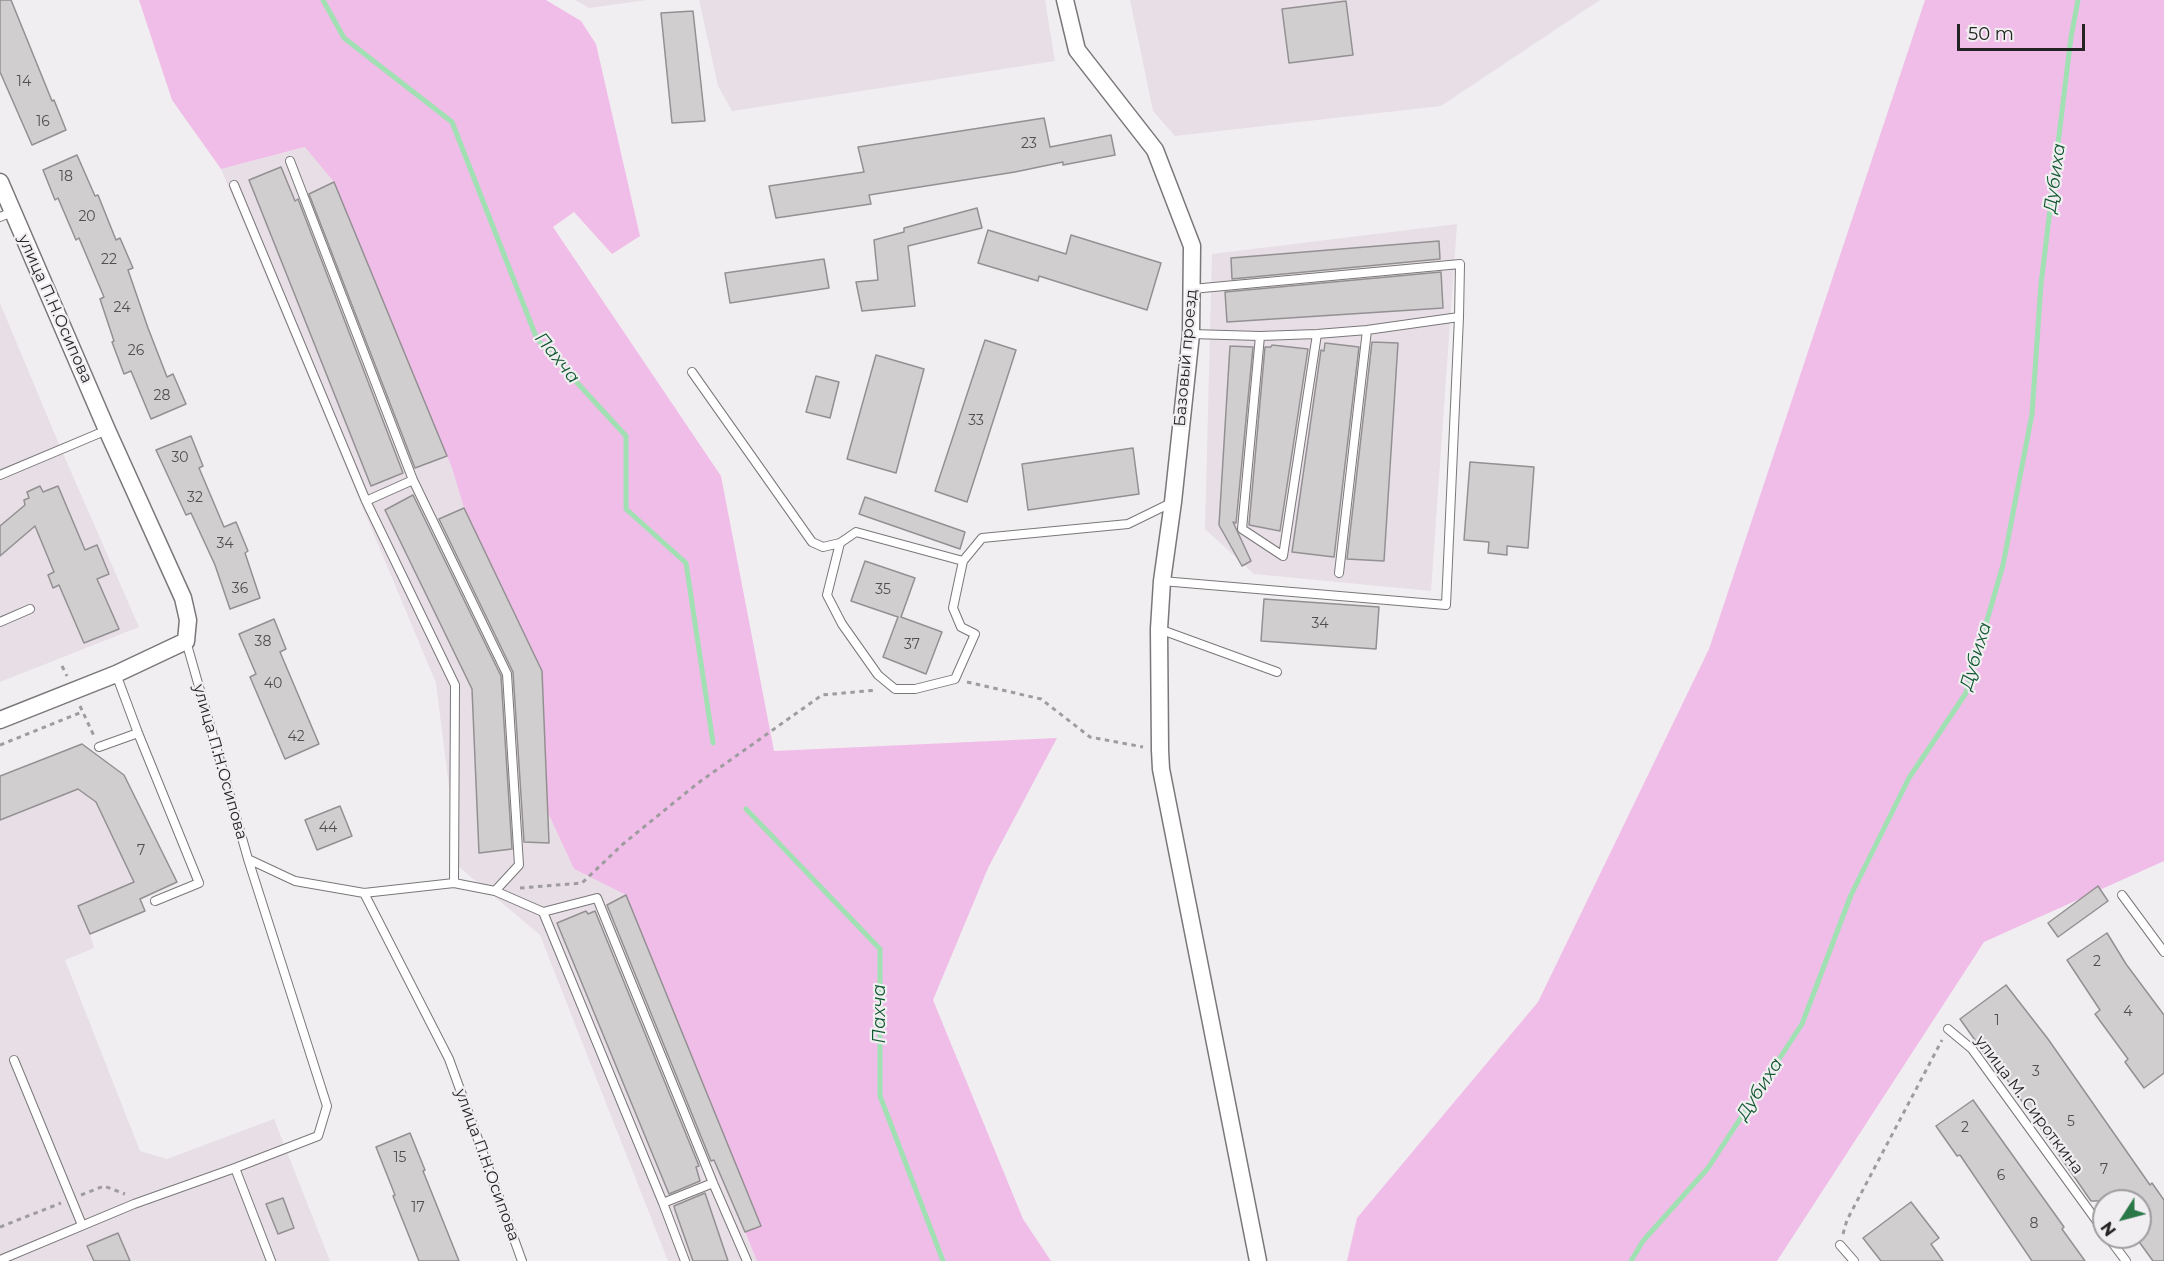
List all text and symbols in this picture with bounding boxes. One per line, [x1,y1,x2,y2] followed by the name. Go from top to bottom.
[1960,12,2088,50] scale bar
[1968,23,2014,45] text: 50 m
[17,74,31,90] house number: 14
[36,114,50,130] house number: 16
[1021,136,1037,152] house number: 23
[2039,142,2071,214] water label: Дубиха
[59,169,73,185] house number: 18
[78,209,96,225] house number: 20
[14,232,96,386] street label: улица П.Н.Осипова
[101,252,117,268] house number: 22
[1170,288,1202,428] street label: Базовый проезд
[114,300,130,316] house number: 24
[530,328,584,388] water label: Пахча
[128,343,144,359] house number: 26
[154,388,170,404] house number: 28
[968,413,984,429] house number: 33
[171,450,189,466] house number: 30
[187,490,203,506] house number: 32
[216,536,234,552] house number: 34
[232,581,248,597] house number: 36
[875,582,891,598] house number: 35
[1311,616,1329,632] house number: 34
[1956,620,1996,692] water label: Дубиха
[255,634,271,650] house number: 38
[904,637,920,653] house number: 37
[264,676,282,692] house number: 40
[189,682,251,842] street label: улица П.Н.Осипова
[287,729,305,745] house number: 42
[319,820,337,836] house number: 44
[137,843,145,859] house number: 7
[2093,954,2101,970] house number: 2
[869,984,891,1044] water label: Пахча
[2123,1004,2133,1020] house number: 4
[1994,1013,2000,1029] house number: 1
[1971,1032,2087,1178] street label: улица М. Сироткина
[1732,1054,1788,1124] water label: Дубиха
[2032,1064,2040,1080] house number: 3
[451,1086,523,1244] street label: улица П.Н.Осипова
[2067,1114,2075,1130] house number: 5
[1961,1120,1969,1136] house number: 2
[394,1150,406,1166] house number: 15
[2100,1162,2108,1178] house number: 7
[1997,1168,2005,1184] house number: 6
[2092,1189,2152,1249] north arrow
[411,1200,425,1216] house number: 17
[2030,1216,2038,1232] house number: 8
[2097,1218,2120,1240] text: N

